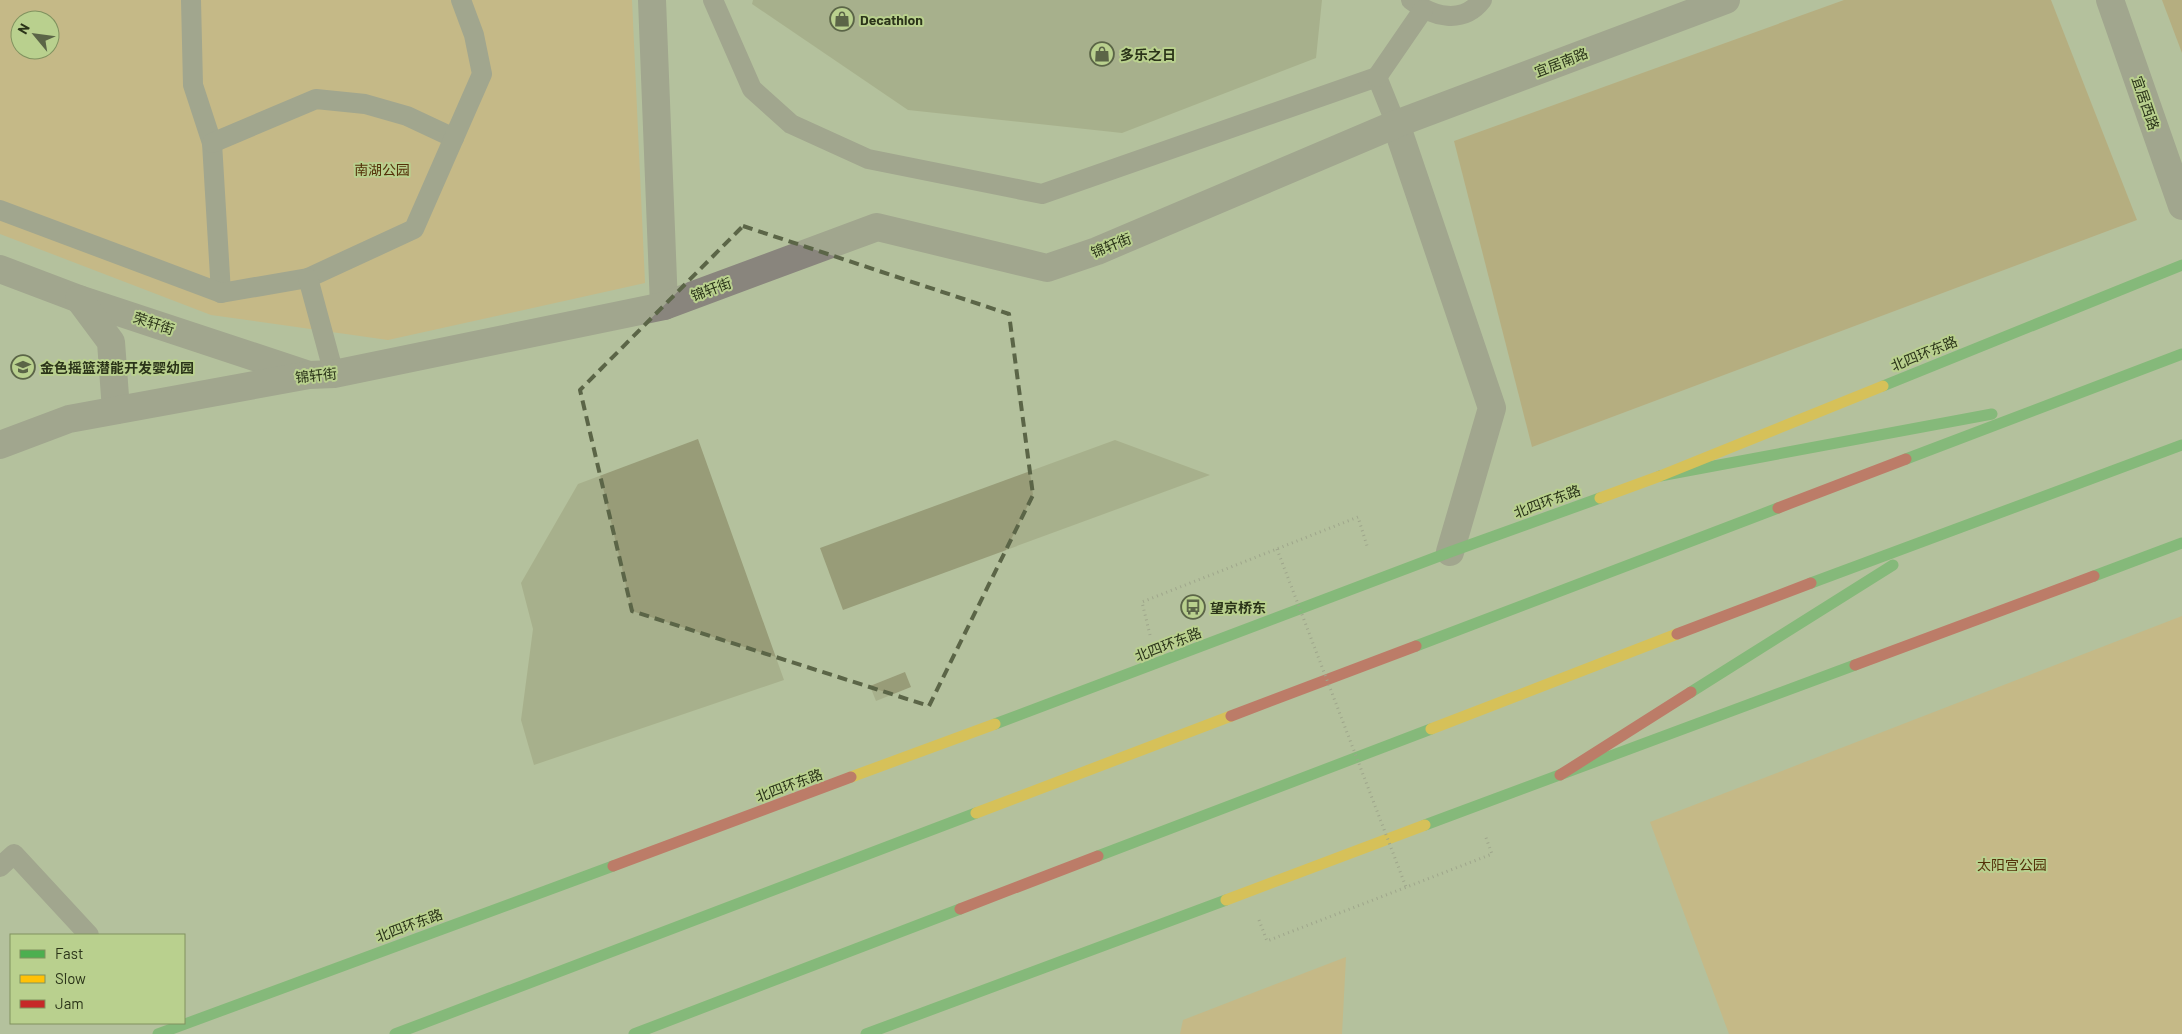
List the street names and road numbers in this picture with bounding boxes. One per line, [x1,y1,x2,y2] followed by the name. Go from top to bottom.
[1532,44,1590,80] street label: 宜居南路
[2129,74,2163,132] street label: 宜居西路
[1088,229,1134,261] street label: 锦轩街
[688,274,734,304] street label: 锦轩街
[131,308,177,338] street label: 荣轩街
[1888,332,1960,374] street label: 北四环东路
[294,364,338,386] street label: 锦轩街
[1511,481,1583,521] street label: 北四环东路
[1132,624,1204,664] street label: 北四环东路
[753,765,825,805] street label: 北四环东路
[373,905,445,945] street label: 北四环东路

